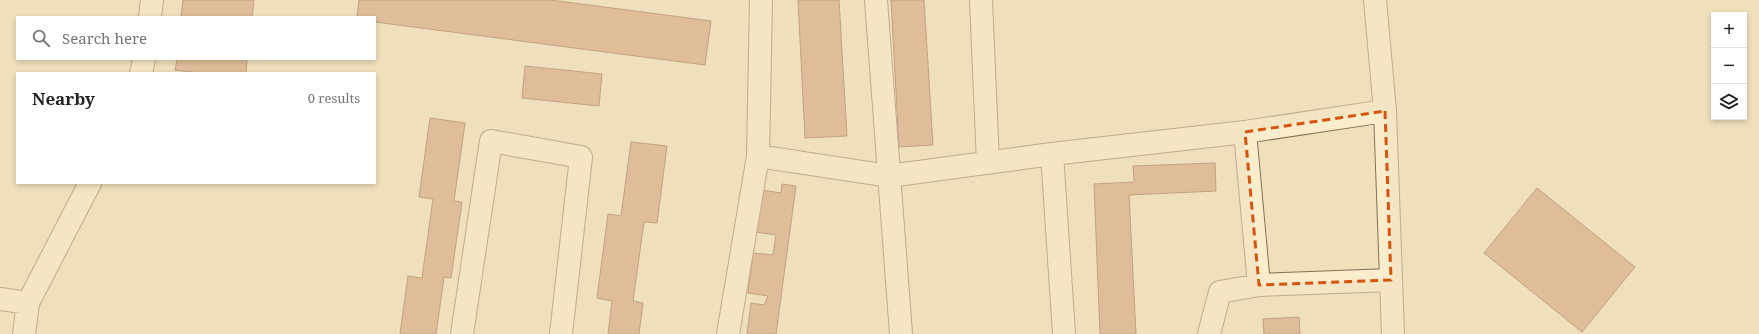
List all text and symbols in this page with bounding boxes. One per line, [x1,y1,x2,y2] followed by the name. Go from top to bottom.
[1711,12,1747,120] map controls
[1711,12,1747,48] button: +
[16,16,376,60] search box
[30,27,52,49] icon: search
[62,28,147,48] text: Search here
[1711,48,1747,84] button: −
[1711,84,1747,120] button: layers
[32,87,95,110] text: Nearby
[308,89,360,107] text: 0 results

